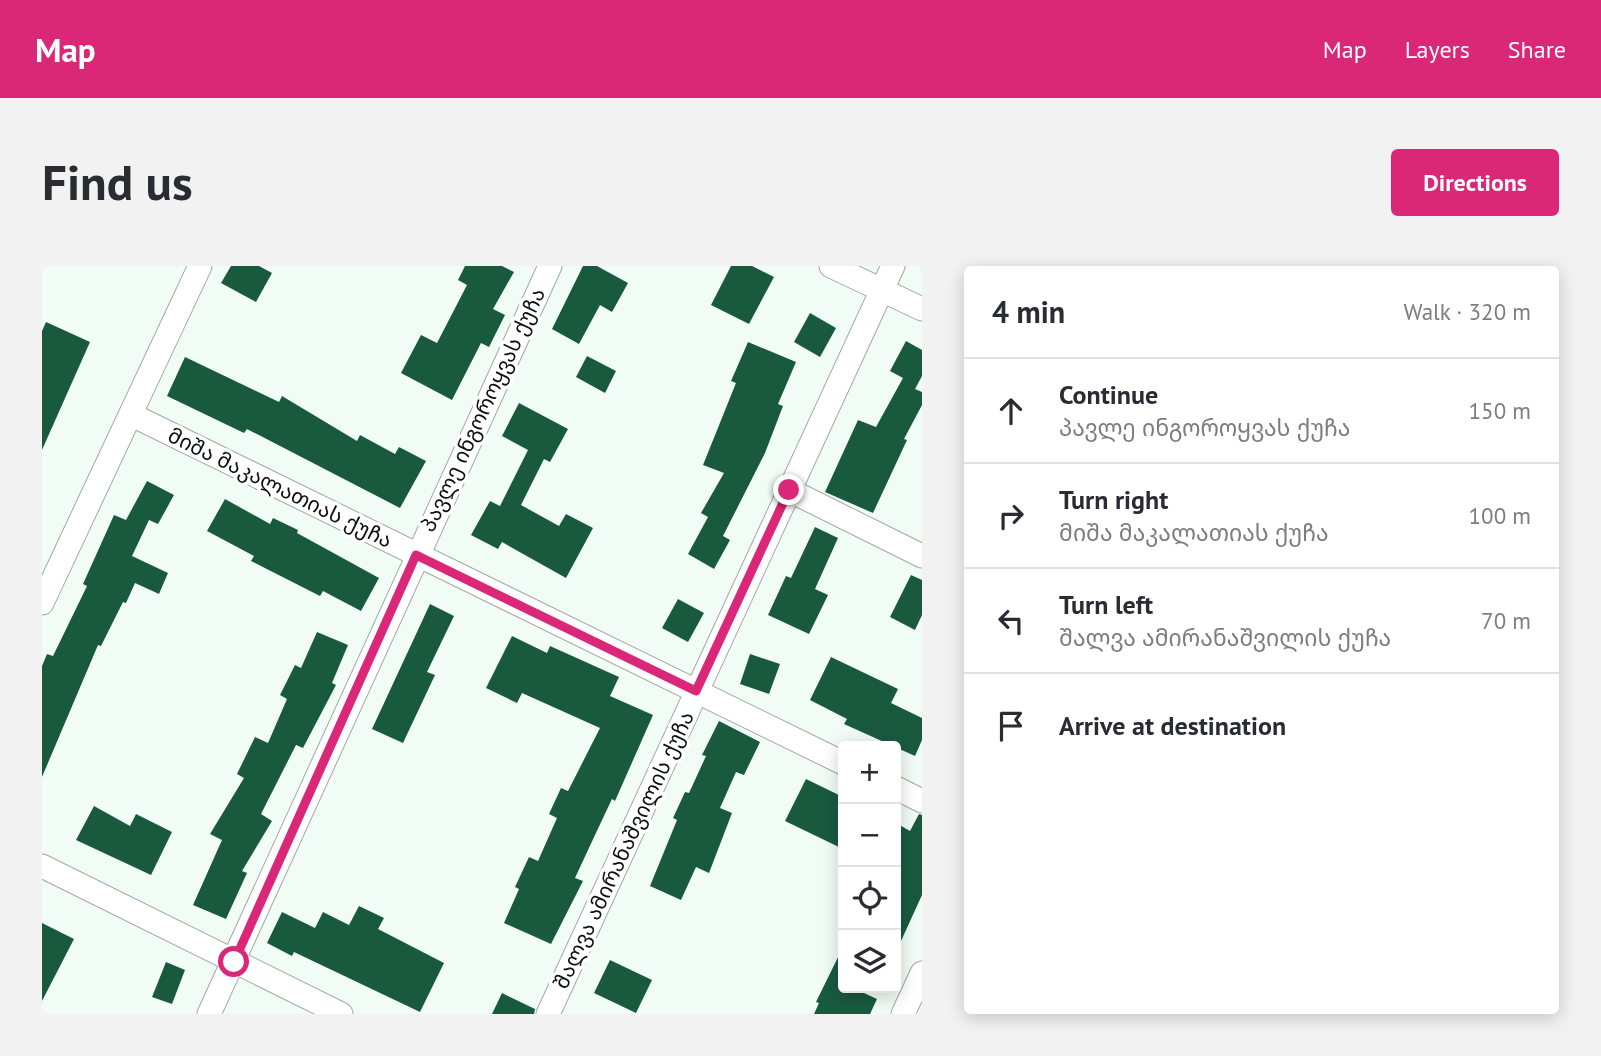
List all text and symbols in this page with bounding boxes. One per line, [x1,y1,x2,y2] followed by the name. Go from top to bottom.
[35,28,96,71] text: Map
[1323,34,1367,65] text: Map
[1405,34,1470,65] text: Layers
[1508,34,1566,65] text: Share
[1391,149,1559,216] button: Directions
[42,150,193,214] text: Find us
[414,284,551,536] street label: პავლე ინგოროყვას ქუჩა
[992,292,1065,331] text: 4 min
[1404,297,1531,326] text: Walk · 320 m
[1059,378,1158,411] text: Continue
[992,392,1030,430] icon: ahead
[1469,396,1531,425] text: 150 m
[1059,413,1350,442] text: პავლე ინგოროყვას ქუჩა
[164,421,397,554] street label: მიშა მაკალათიას ქუჩა
[773,474,804,505] route end
[1059,483,1168,516] text: Turn right
[992,497,1030,535] icon: right
[1469,501,1531,530] text: 100 m
[1059,518,1329,547] text: მიშა მაკალათიას ქუჩა
[1059,588,1153,621] text: Turn left
[992,602,1030,640] icon: left
[1481,606,1531,635] text: 70 m
[1059,623,1391,652] text: შალვა ამირანაშვილის ქუჩა
[547,707,700,993] street label: შალვა ამირანაშვილის ქუჩა
[992,707,1030,745] icon: arrive
[1059,709,1286,742] text: Arrive at destination
[838,741,901,993] map controls
[838,741,901,804] button: +
[838,804,901,867] button: −
[838,867,901,930] button: locate
[838,930,901,993] button: layers
[218,946,249,977] route start

